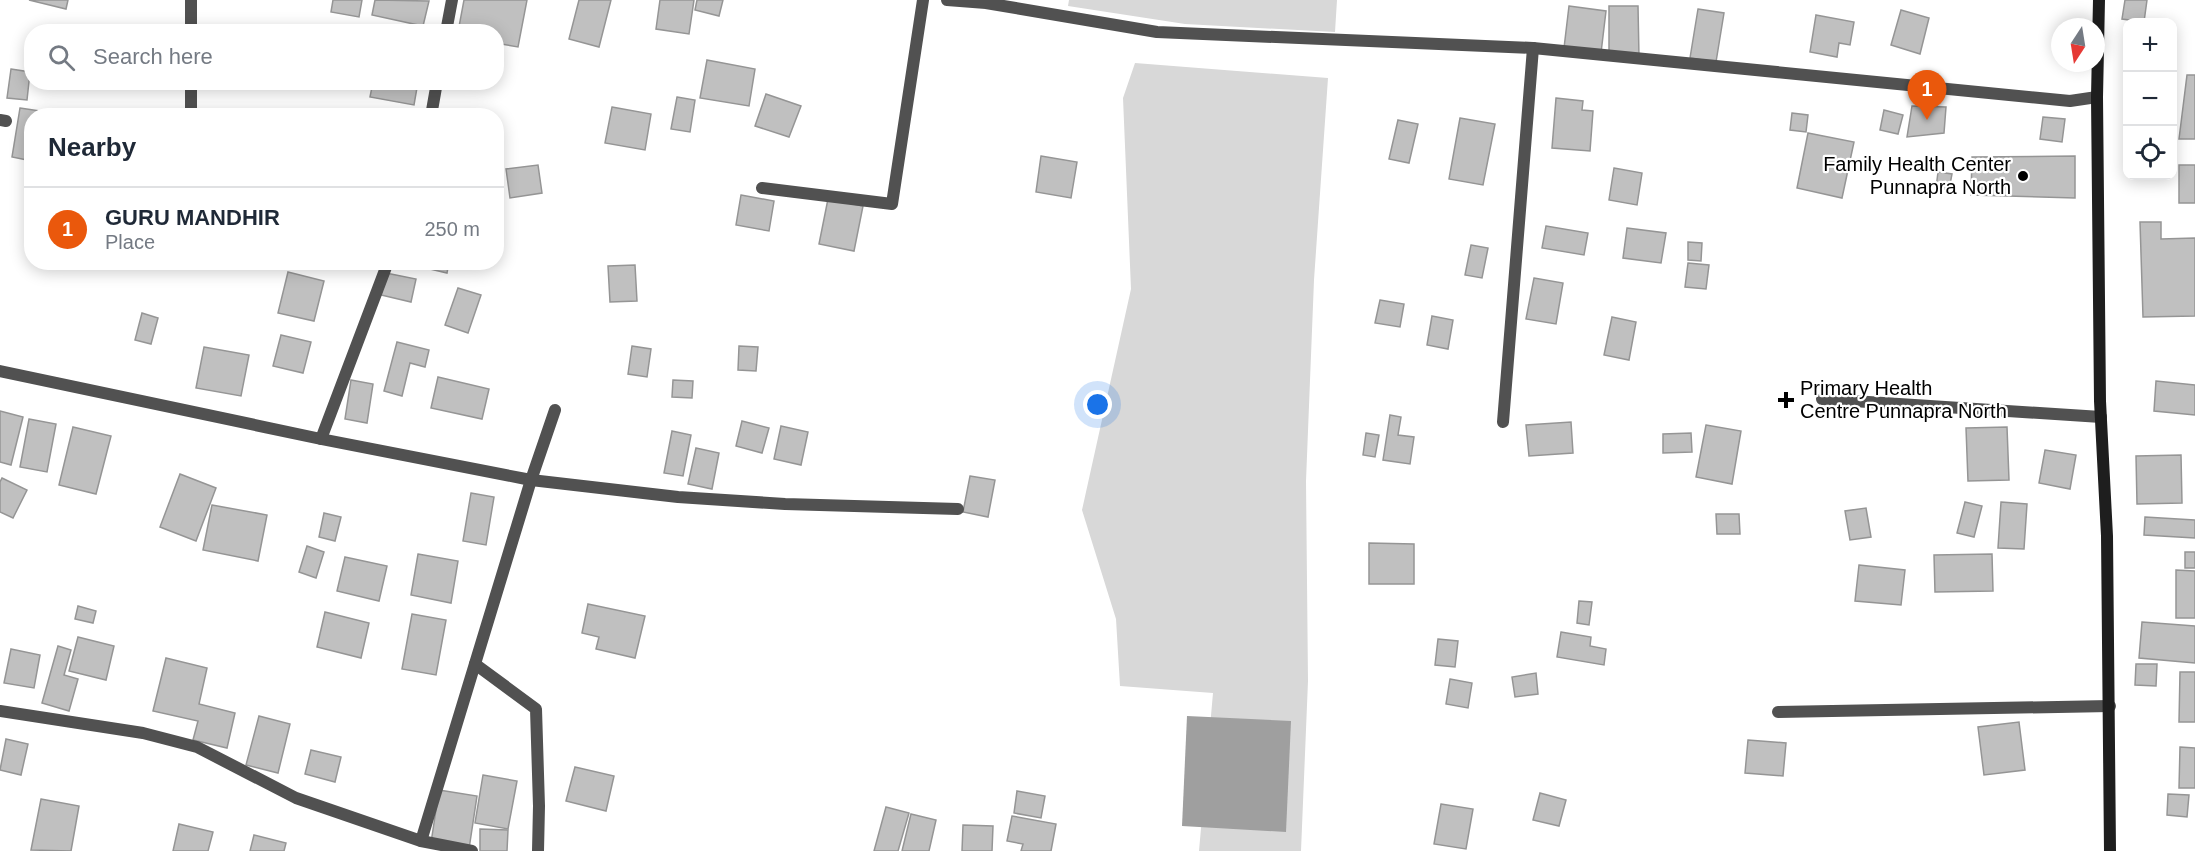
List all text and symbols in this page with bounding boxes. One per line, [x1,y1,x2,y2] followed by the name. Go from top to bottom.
[2051,18,2105,72] north arrow
[2123,18,2177,180] map controls
[2123,18,2177,72] button: +
[24,24,504,90] search box
[45,41,78,74] icon: search
[93,44,213,69] text: Search here
[1908,70,1946,120] pin: 1
[2123,72,2177,126] button: −
[2123,126,2177,180] button: locate
[48,132,136,162] text: Nearby
[1823,153,2011,198] place label: Family Health Center Punnapra North
[2016,169,2030,183] marker: Family Health Center Punnapra North
[105,205,280,230] text: GURU MANDHIR
[62,218,73,240] text: 1
[424,218,480,240] text: 250 m
[105,231,155,253] text: Place
[1800,377,2007,422] place label: Primary Health Centre Punnapra North
[1083,390,1112,419] your location
[1777,391,1795,409] marker: Primary Health Centre Punnapra North

